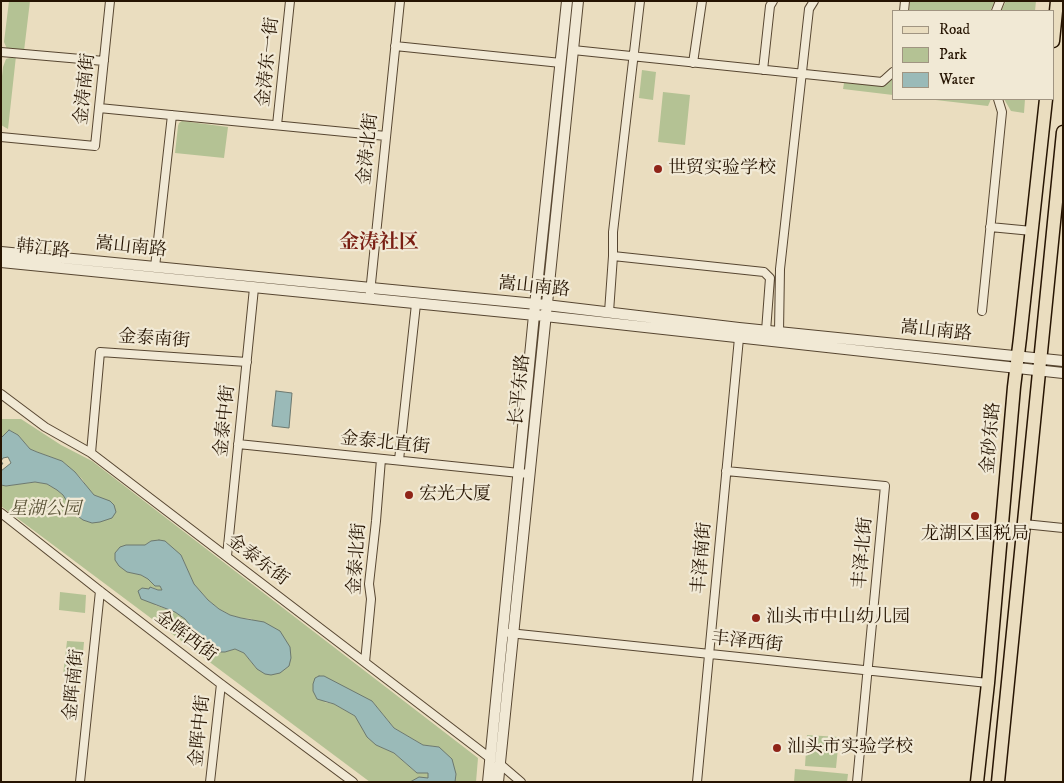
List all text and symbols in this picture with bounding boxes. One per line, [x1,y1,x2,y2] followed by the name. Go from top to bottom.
[892,10,1054,100] legend
[254,16,284,108] street label: 金涛东一街
[939,20,970,39] text: Road
[939,45,967,64] text: Park
[71,52,101,126] street label: 金涛南街
[939,70,975,89] text: Water
[354,112,384,186] street label: 金涛北街
[668,158,776,180] place label: 世贸实验学校
[652,163,664,175] marker: 世贸实验学校
[339,232,419,256] district label: 金涛社区
[94,233,168,263] street label: 嵩山南路
[15,236,71,264] street label: 韩江路
[497,273,571,303] street label: 嵩山南路
[899,317,973,347] street label: 嵩山南路
[117,327,191,353] street label: 金泰南街
[506,353,536,427] street label: 长平东路
[211,384,241,458] street label: 金泰中街
[978,401,1006,475] street label: 金砂东路
[339,429,431,459] street label: 金泰北直街
[419,484,491,506] place label: 宏光大厦
[403,489,415,501] marker: 宏光大厦
[9,499,81,521] park label: 星湖公园
[969,510,981,522] marker: 龙湖区国税局
[850,516,878,590] street label: 丰泽北街
[689,521,717,595] street label: 丰泽南街
[345,522,371,596] street label: 金泰北街
[921,524,1029,546] place label: 龙湖区国税局
[222,531,292,591] street label: 金泰东街
[150,607,220,667] street label: 金晖西街
[766,607,910,629] place label: 汕头市中山幼儿园
[750,612,762,624] marker: 汕头市中山幼儿园
[710,628,784,658] street label: 丰泽西街
[60,648,90,722] street label: 金晖南街
[186,694,216,768] street label: 金晖中街
[787,737,913,759] place label: 汕头市实验学校
[771,742,783,754] marker: 汕头市实验学校

